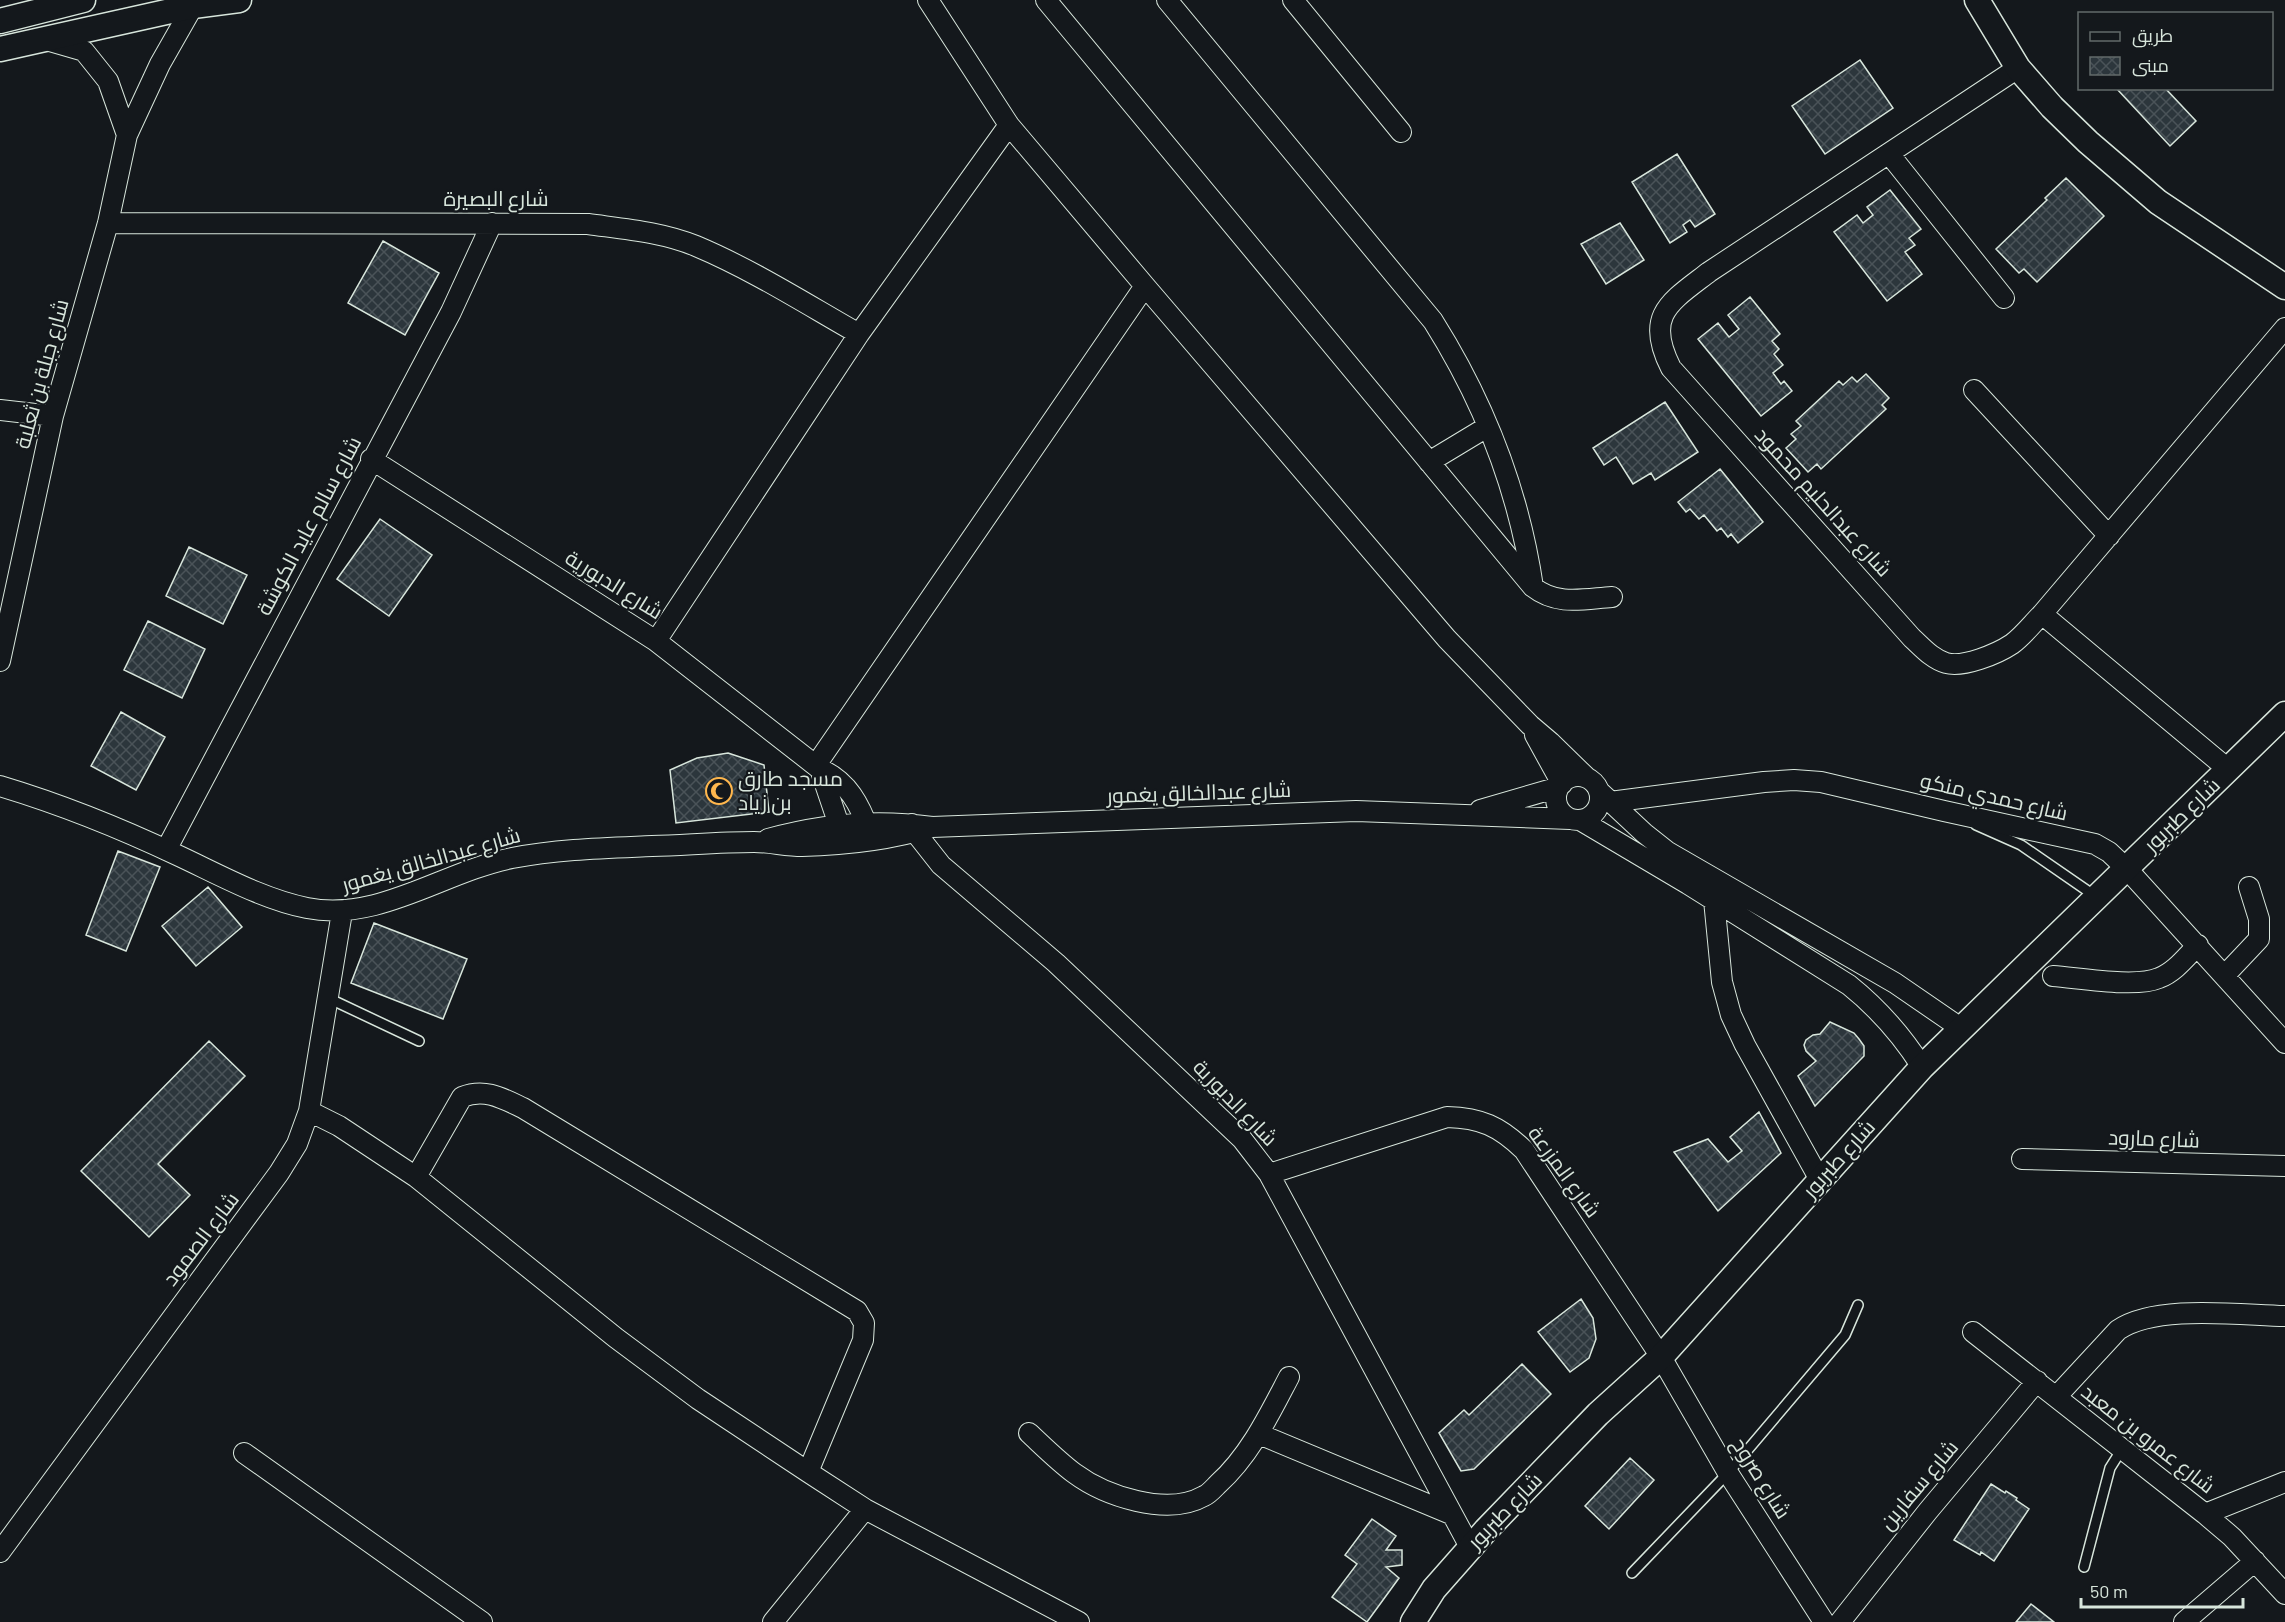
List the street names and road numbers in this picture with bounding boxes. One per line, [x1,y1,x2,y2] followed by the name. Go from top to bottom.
[443,185,549,213] street label: شارع البصيرة
[9,296,75,452] street label: شارع جبلة بن ثعلبة
[1748,421,1898,583] street label: شارع عبدالحليم محمود
[250,432,368,620] street label: شارع سالم عايد الكوشة
[560,544,668,626] street label: شارع الدبورية
[1917,766,2071,830] street label: شارع حمدي منكو
[2137,772,2226,859] street label: شارع طبربور
[1105,776,1292,810] street label: شارع عبدالخالق يغمور
[337,821,524,899] street label: شارع عبدالخالق يغمور
[1187,1054,1283,1152] street label: شارع الدبورية
[1796,1114,1882,1205] street label: شارع طبربور
[1521,1121,1607,1223] street label: شارع المزرعة
[2108,1123,2200,1155] street label: شارع مارود
[157,1186,245,1292] street label: شارع الصمود
[2075,1378,2221,1500] street label: شارع عمرو بن معبد
[1725,1432,1797,1524] street label: شارع صروح
[1873,1434,1965,1536] street label: شارع سفارين
[1461,1467,1548,1556] street label: شارع طبربور

